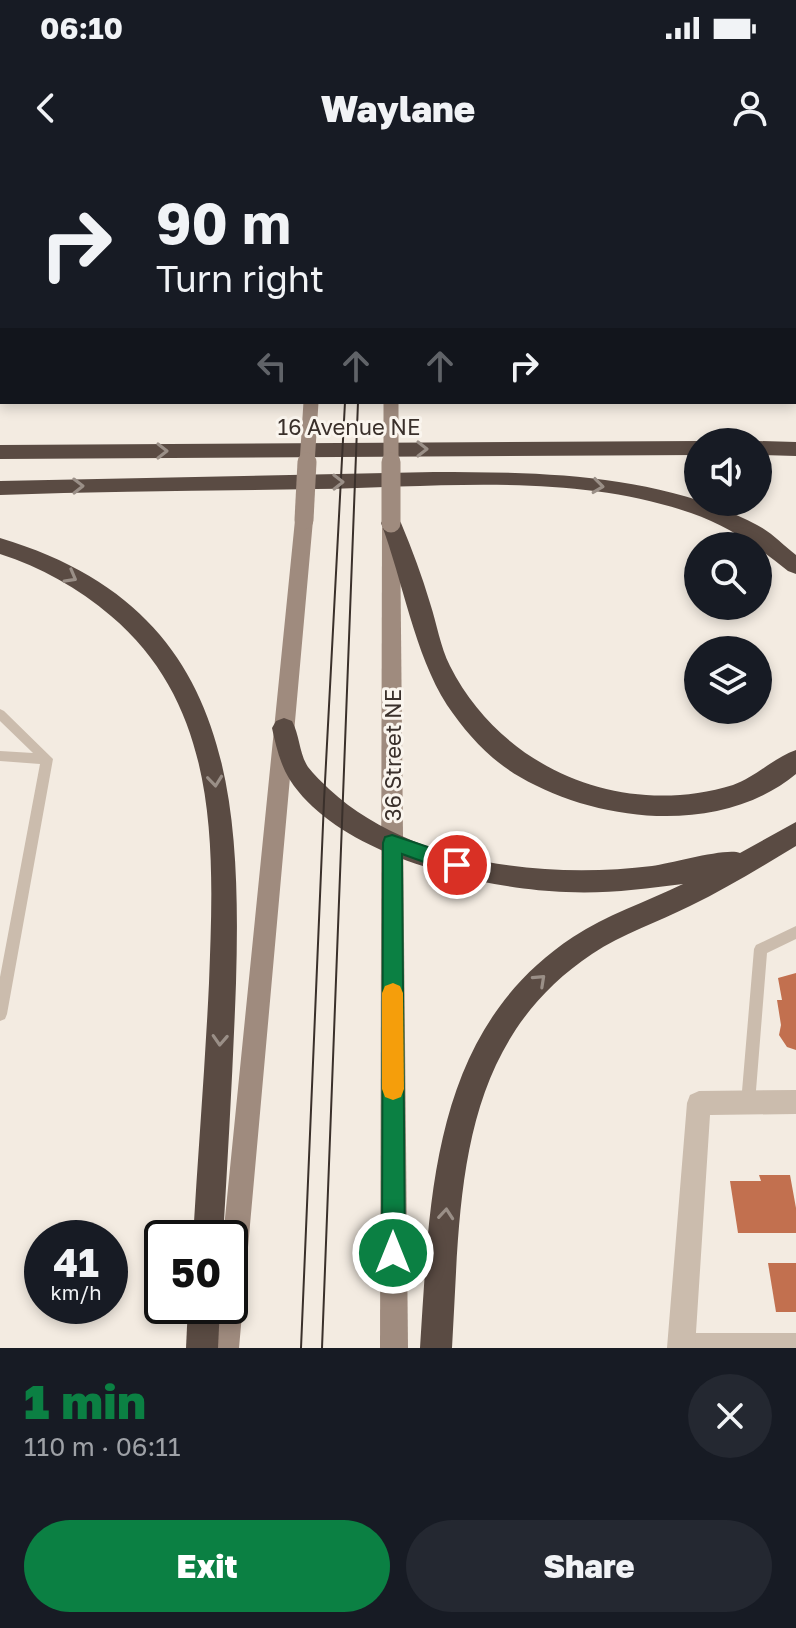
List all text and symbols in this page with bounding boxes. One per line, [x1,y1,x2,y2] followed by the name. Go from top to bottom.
[40,10,123,46] text: 06:10
[24,86,68,130] icon: back
[728,86,772,130] icon: person
[321,87,475,130] text: Waylane
[156,189,291,256] text: 90 m
[24,192,128,296] icon: right
[156,257,324,300] text: Turn right
[250,344,294,388] icon: left
[334,344,378,388] icon: ahead
[418,344,462,388] icon: ahead
[502,344,546,388] icon: right
[278,413,420,440] street label: 16 Avenue NE
[684,428,772,724] map controls
[684,428,772,516] button: sound
[416,441,429,458] one-way arrow
[156,442,169,460] one-way arrow
[332,473,345,490] one-way arrow
[72,477,85,494] one-way arrow
[592,478,605,495] one-way arrow
[684,532,772,620] button: search
[62,567,77,583] one-way arrow
[684,636,772,724] button: layers
[379,689,406,821] street label: 36 Street NE
[207,775,224,788] one-way arrow
[423,831,491,899] pin
[435,843,479,887] icon: arrive
[531,975,546,990] one-way arrow
[212,1034,229,1047] one-way arrow
[437,1207,454,1220] one-way arrow
[351,1211,435,1295] position arrow
[144,1220,248,1324] speed limit sign: 50
[53,1238,99,1286] text: 41
[51,1280,101,1304] text: km/h
[24,1372,146,1430] text: 1 min
[688,1374,772,1458] button: close
[24,1431,181,1462] text: 110 m · 06:11
[24,1520,390,1612] button: Exit
[406,1520,772,1612] button: Share

